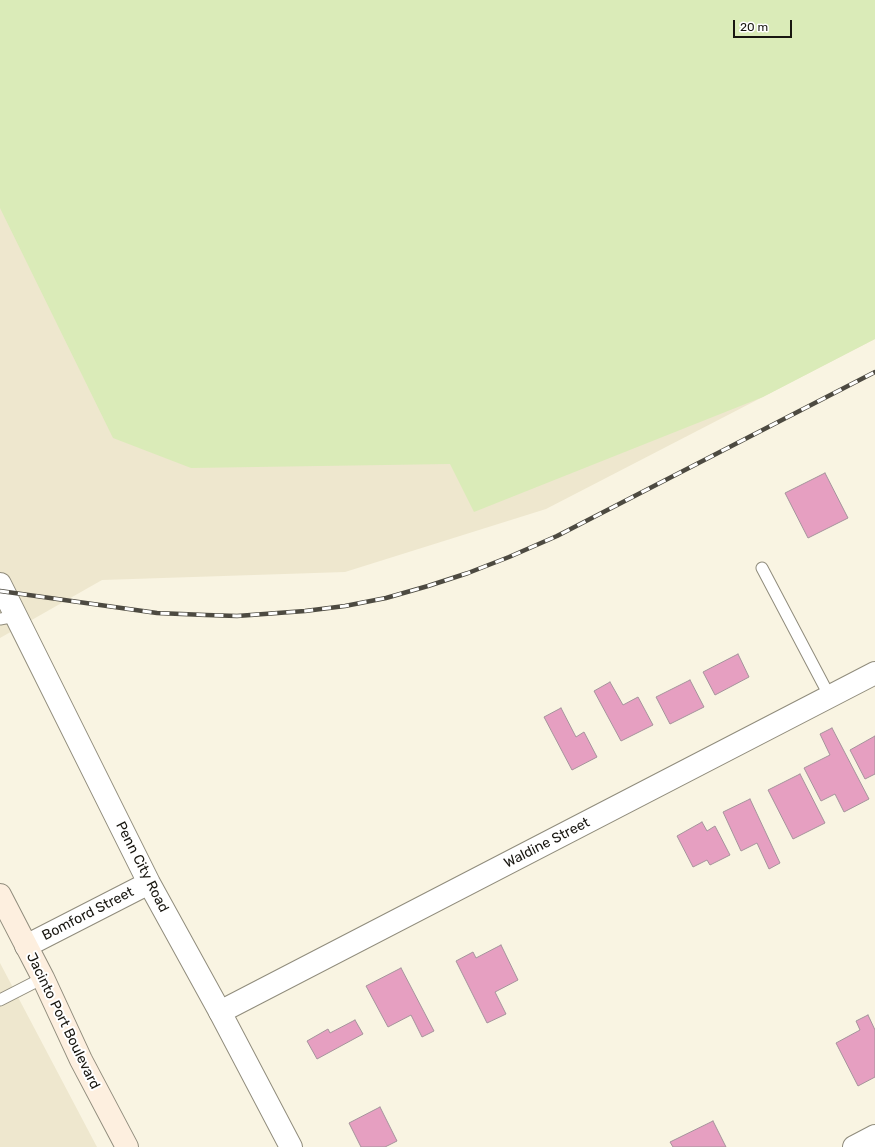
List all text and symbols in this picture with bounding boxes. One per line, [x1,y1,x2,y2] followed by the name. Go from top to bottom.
[735,12,794,38] scale bar
[740,20,768,34] text: 20 m
[501,814,593,872] street label: Waldine Street
[112,819,172,915] street label: Penn City Road
[39,884,137,944] street label: Bomford Street
[23,950,103,1092] street label: Jacinto Port Boulevard

